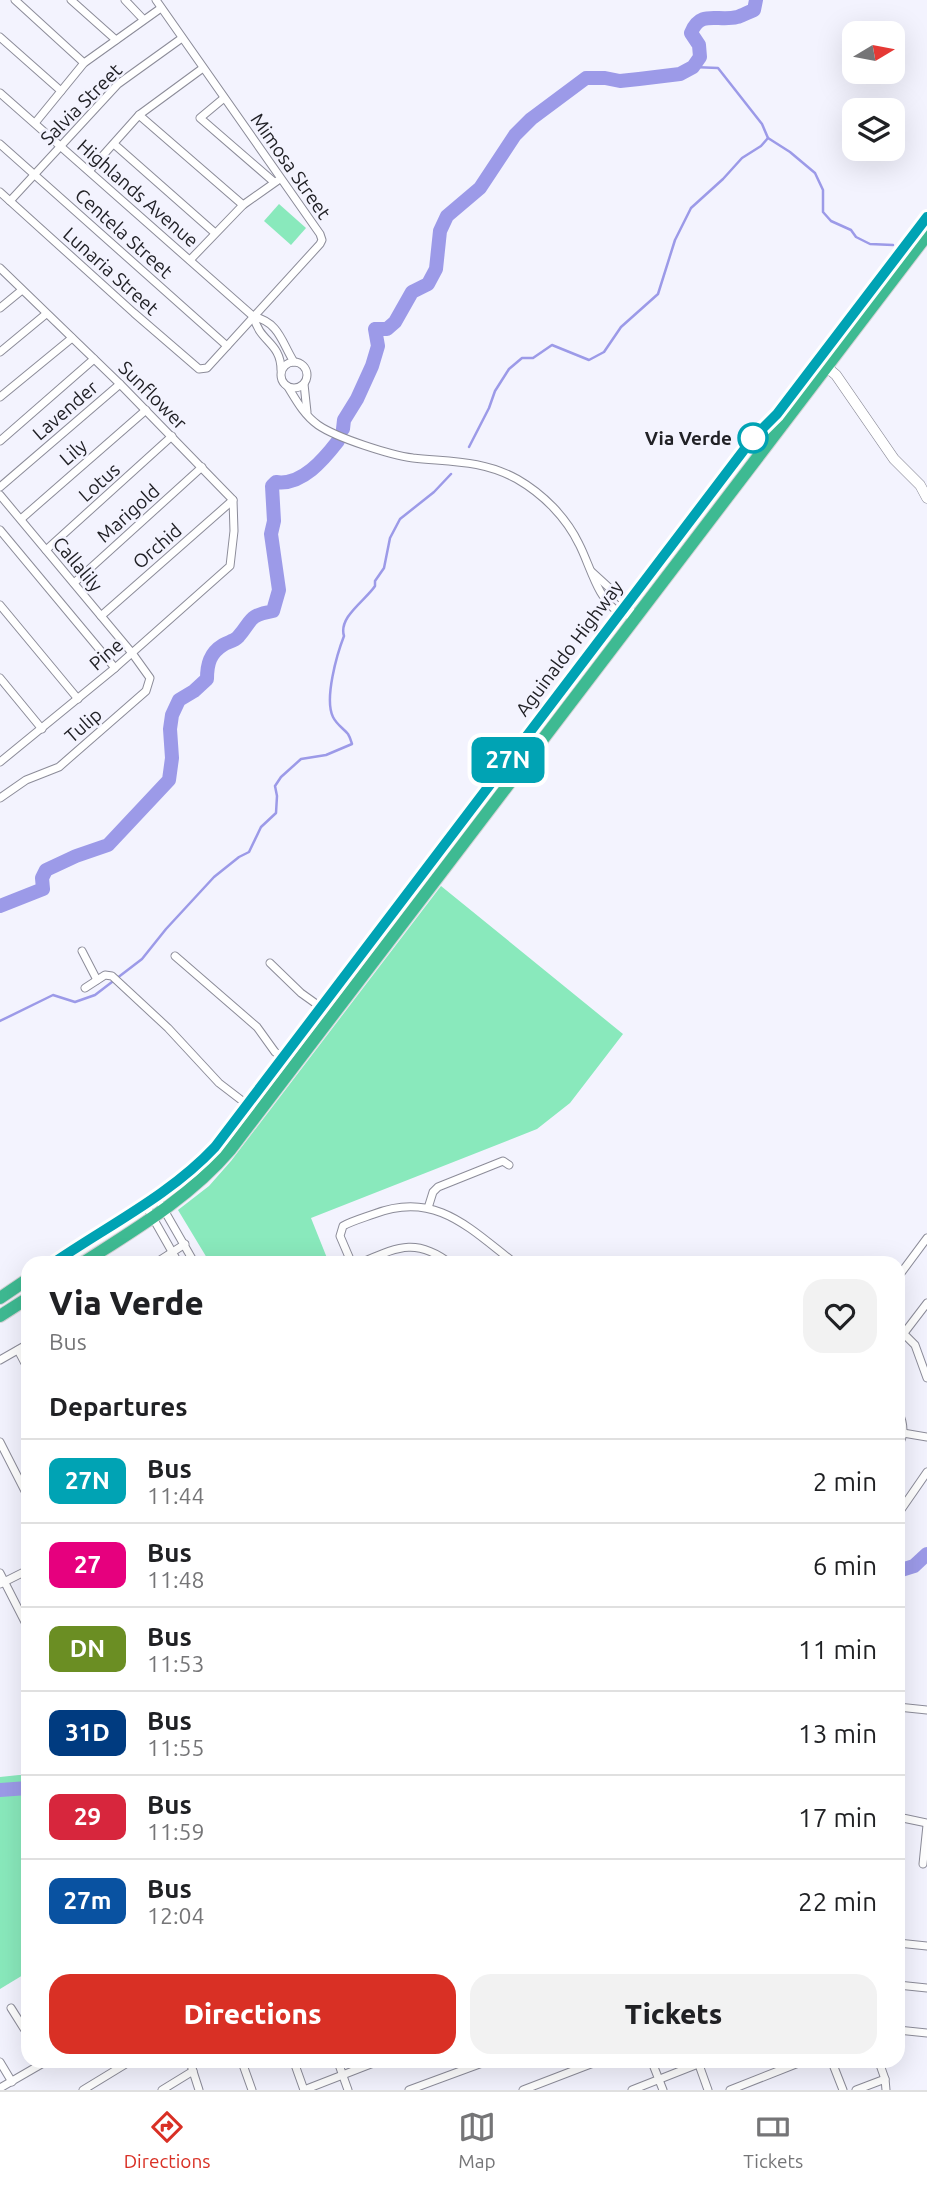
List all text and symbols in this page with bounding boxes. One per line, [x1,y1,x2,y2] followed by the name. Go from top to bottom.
[842,21,905,84] north arrow
[842,21,905,161] map controls
[36,58,127,149] street label: Salvia Street
[842,98,905,161] button: layers
[246,109,336,224] street label: Mimosa Street
[73,135,203,251] street label: Highlands Avenue
[71,184,177,283] street label: Centela Street
[59,223,163,320] street label: Lunaria Street
[114,356,192,434] street label: Sunflower
[28,376,102,444] street label: Lavender
[738,423,768,453] marker: Via Verde
[645,427,732,449] place label: Via Verde
[55,434,91,470] street label: Lily
[74,458,124,506] street label: Lotus
[92,479,164,547] street label: Marigold
[128,519,186,573] street label: Orchid
[49,532,107,596] street label: Callalily
[511,576,627,720] street label: Aguinaldo Highway
[85,633,127,675] street label: Pine
[60,703,106,747] street label: Tulip
[468,737,548,783] line badge: 27N
[486,746,530,773] text: 27N
[803,1279,877,1353] button: heart
[49,1284,204,1321] text: Via Verde
[49,1329,87,1354] text: Bus
[49,1392,187,1421] text: Departures
[147,1454,192,1483] text: Bus
[65,1467,110,1494] text: 27N
[813,1467,877,1496] text: 2 min
[147,1483,205,1508] text: 11:44
[147,1538,192,1567] text: Bus
[74,1551,101,1578] text: 27
[813,1551,877,1580] text: 6 min
[147,1567,205,1592] text: 11:48
[147,1622,192,1651] text: Bus
[70,1635,105,1662] text: DN
[798,1635,877,1664] text: 11 min
[147,1651,205,1676] text: 11:53
[147,1706,192,1735] text: Bus
[65,1719,110,1746] text: 31D
[798,1719,877,1748] text: 13 min
[147,1735,205,1760] text: 11:55
[147,1790,192,1819] text: Bus
[74,1803,101,1830] text: 29
[798,1803,877,1832] text: 17 min
[147,1819,205,1844] text: 11:59
[147,1874,192,1903] text: Bus
[64,1887,111,1914] text: 27m
[798,1887,877,1916] text: 22 min
[147,1903,205,1928] text: 12:04
[49,1974,456,2054] button: Directions
[470,1974,877,2054] button: Tickets
[124,2108,211,2172] tab: Directions
[458,2108,496,2172] tab: Map
[743,2108,803,2172] tab: Tickets

